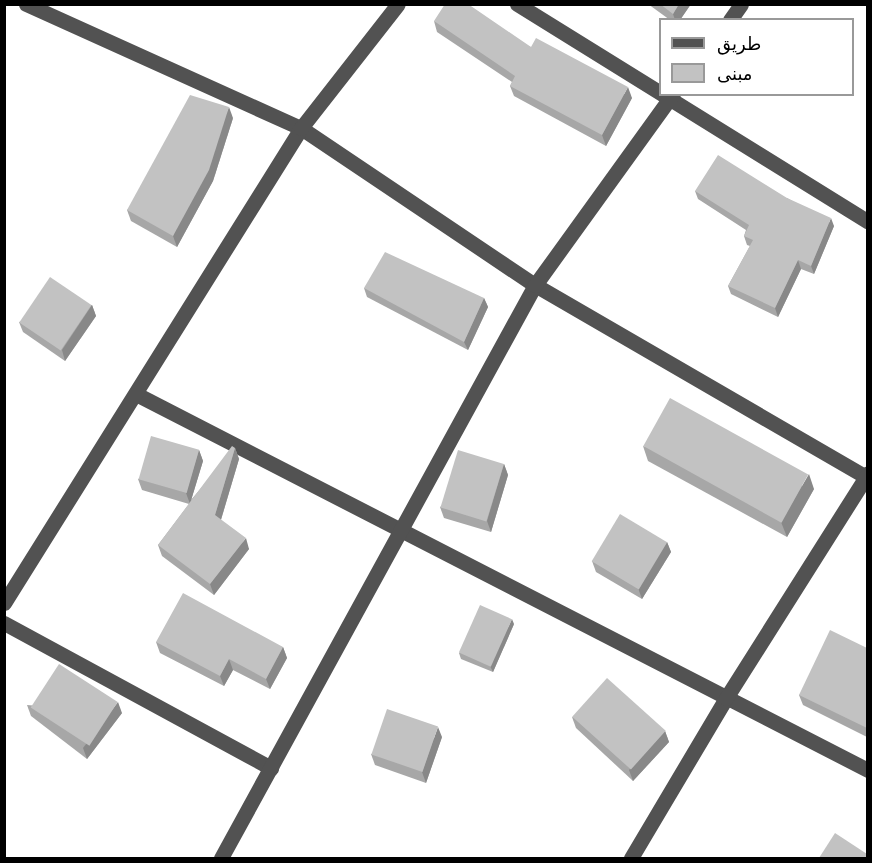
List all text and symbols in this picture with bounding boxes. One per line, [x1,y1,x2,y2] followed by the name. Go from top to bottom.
[659,18,854,96] legend
[717,33,761,54] text: طريق
[717,63,753,84] text: مبنى

